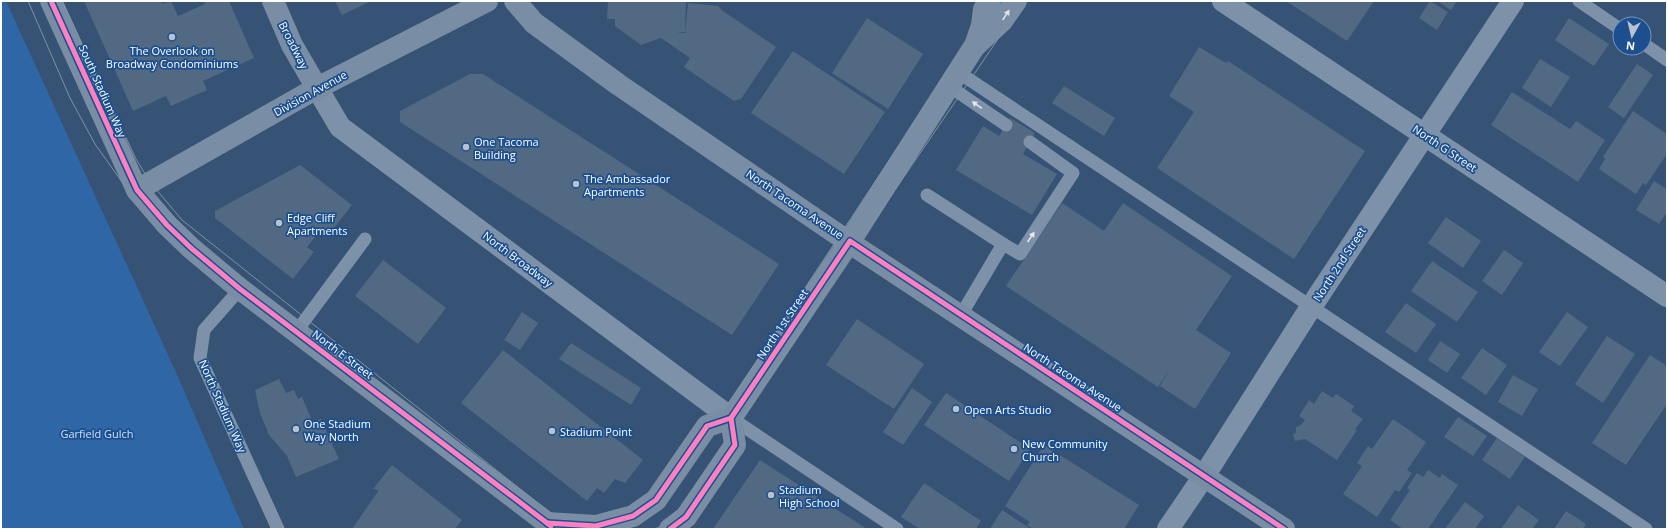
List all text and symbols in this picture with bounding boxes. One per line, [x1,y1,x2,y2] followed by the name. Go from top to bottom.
[1002,10,1010,20] one-way arrow
[1612,16,1652,56] north arrow
[276,19,313,72] street label: Broadway
[167,32,177,42] marker: The Overlook on Broadway Condominiums
[1625,38,1636,54] text: N
[76,42,130,140] street label: South Stadium Way
[106,43,238,71] place label: The Overlook on Broadway Condominiums
[271,67,349,119] street label: Division Avenue
[972,101,983,109] one-way arrow
[1410,121,1480,175] street label: North G Street
[474,134,539,162] place label: One Tacoma Building
[461,142,471,152] marker: One Tacoma Building
[743,166,847,242] street label: North Tacoma Avenue
[584,171,671,199] place label: The Ambassador Apartments
[571,179,581,189] marker: The Ambassador Apartments
[287,210,347,238] place label: Edge Cliff Apartments
[274,218,284,228] marker: Edge Cliff Apartments
[1309,224,1369,304] street label: North 2nd Street
[480,228,556,291] street label: North Broadway
[1027,232,1035,243] one-way arrow
[753,286,811,362] street label: North 1st Street
[309,326,377,382] street label: North E Street
[1021,340,1125,414] street label: North Tacoma Avenue
[196,357,250,455] street label: North Stadium Way
[964,402,1052,417] place label: Open Arts Studio
[951,404,961,414] marker: Open Arts Studio
[304,416,371,444] place label: One Stadium Way North
[291,424,301,434] marker: One Stadium Way North
[560,424,632,439] place label: Stadium Point
[60,426,134,441] park label: Garfield Gulch
[547,426,557,436] marker: Stadium Point
[1022,436,1108,464] place label: New Community Church
[1009,444,1019,454] marker: New Community Church
[779,482,840,510] place label: Stadium High School
[766,490,776,500] marker: Stadium High School

